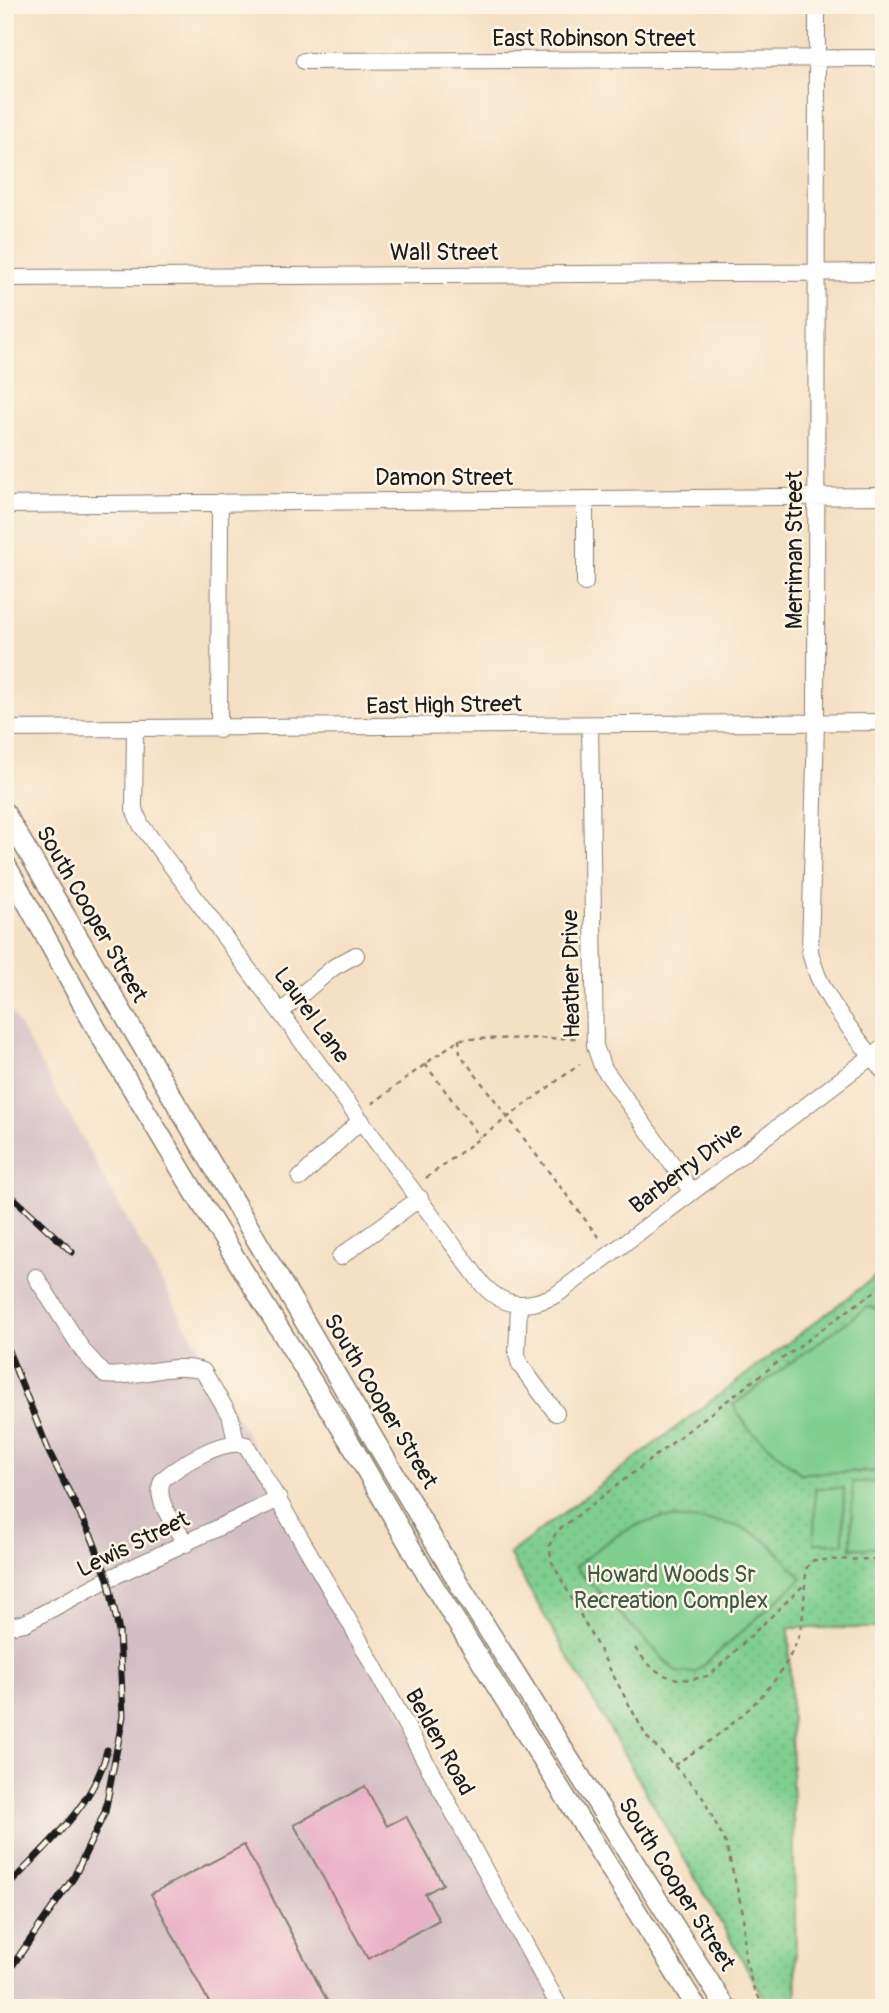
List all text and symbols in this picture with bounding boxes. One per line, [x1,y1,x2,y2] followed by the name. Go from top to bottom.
[492,24,696,53] street label: East Robinson Street
[390,238,499,267] street label: Wall Street
[375,463,514,492] street label: Damon Street
[780,470,809,629] street label: Merriman Street
[366,689,523,721] street label: East High Street
[30,820,155,1008] street label: South Cooper Street
[555,909,587,1039] street label: Heather Drive
[267,961,357,1069] street label: Laurel Lane
[623,1115,749,1220] street label: Barberry Drive
[317,1308,445,1494] street label: South Cooper Street
[72,1504,195,1584] street label: Lewis Street
[574,1560,768,1615] park label: Howard Woods Sr Recreation Complex
[399,1683,481,1801] street label: Belden Road
[612,1792,742,1977] street label: South Cooper Street

